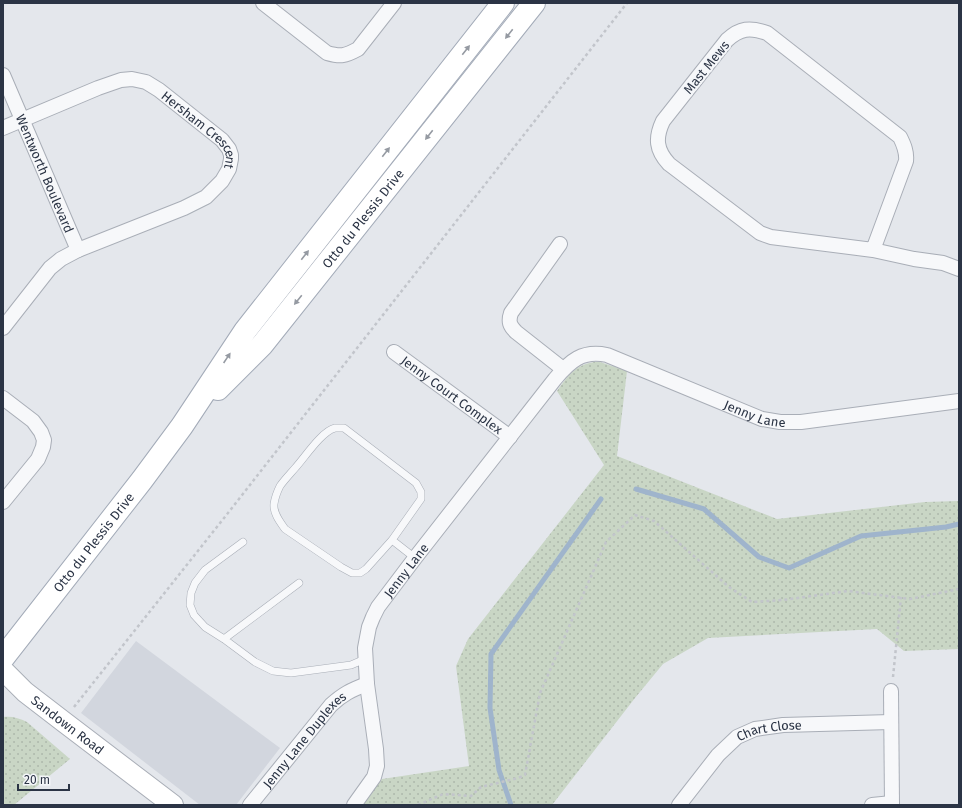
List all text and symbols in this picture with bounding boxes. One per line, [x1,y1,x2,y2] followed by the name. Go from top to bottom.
[505,28,514,39] one-way arrow
[680,38,732,97] street label: Mast Mews
[462,45,470,56] one-way arrow
[159,88,238,170] street label: Hersham Crescent
[13,112,77,235] street label: Wentworth Boulevard
[424,130,433,141] one-way arrow
[381,147,390,158] one-way arrow
[319,166,407,271] street label: Otto du Plessis Drive
[301,249,310,260] one-way arrow
[294,294,303,305] one-way arrow
[223,353,231,364] one-way arrow
[398,353,506,437] street label: Jenny Court Complex
[722,397,786,430] street label: Jenny Lane
[50,490,137,595] street label: Otto du Plessis Drive
[381,540,432,601] street label: Jenny Lane
[260,689,349,791] street label: Jenny Lane Duplexes
[28,693,107,758] street label: Sandown Road
[734,717,802,744] street label: Chart Close
[18,766,69,792] scale bar
[24,773,50,787] text: 20 m

